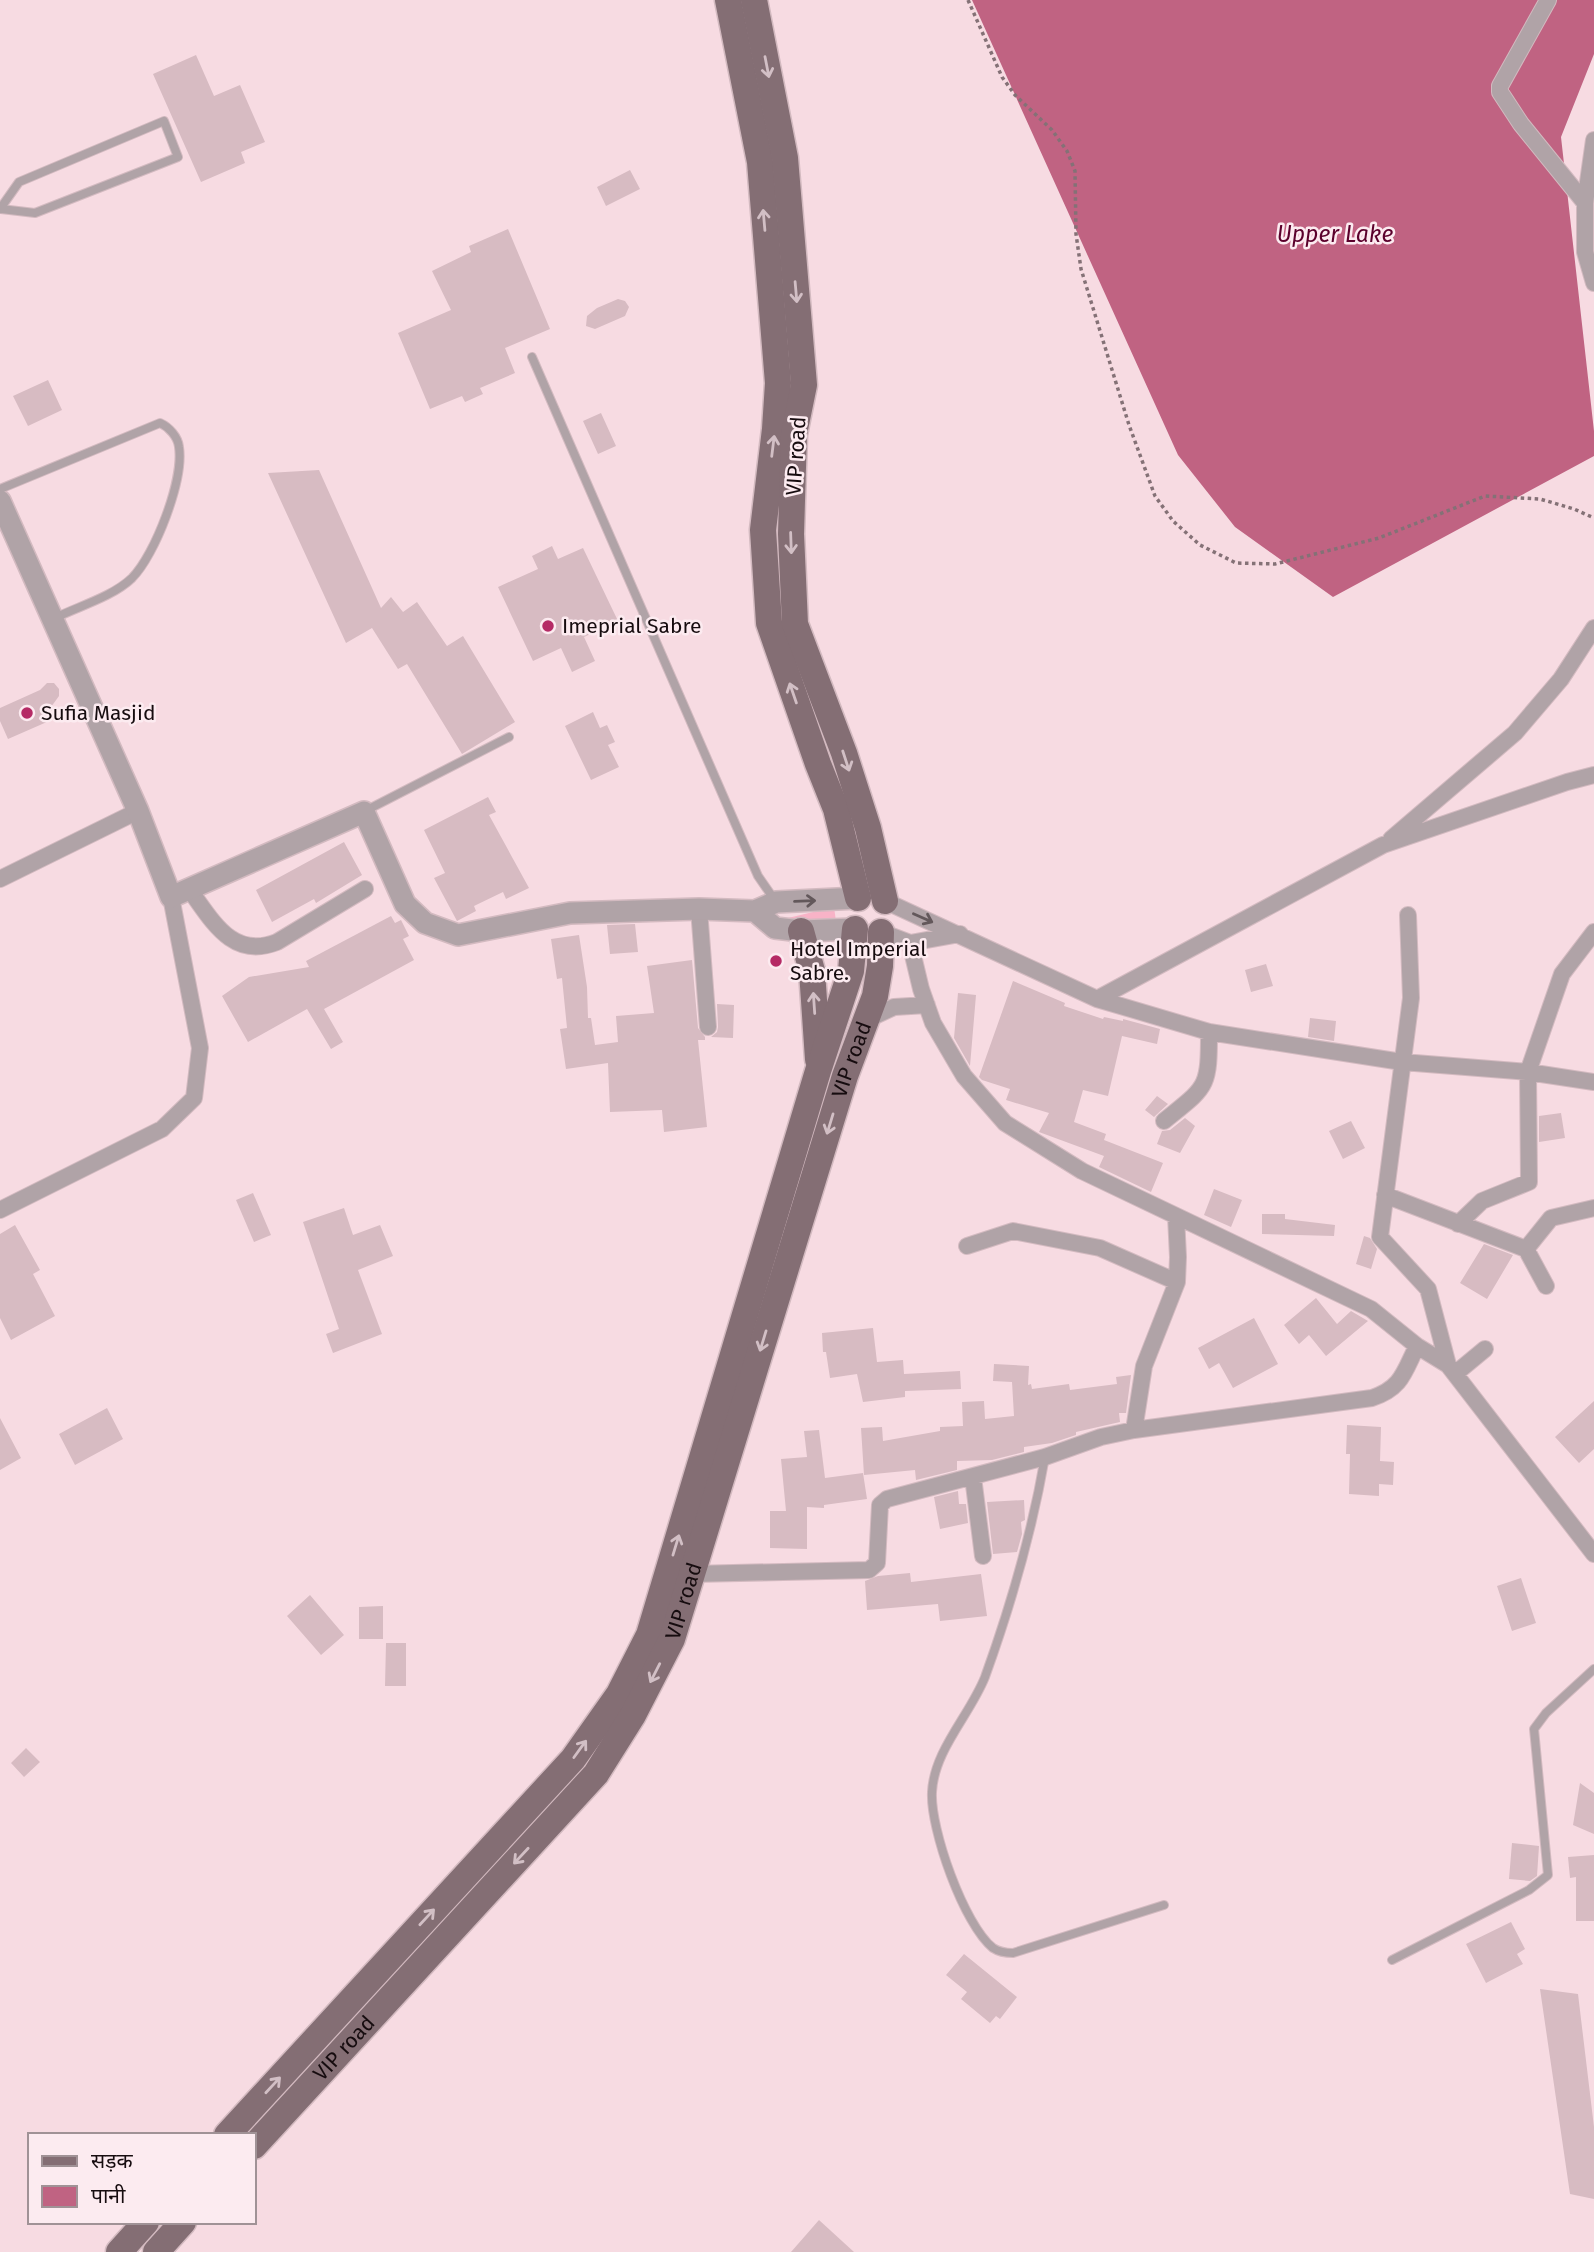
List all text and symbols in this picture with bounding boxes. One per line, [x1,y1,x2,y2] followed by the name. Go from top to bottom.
[761,55,774,78] one-way arrow
[758,208,771,231] one-way arrow
[1277,220,1393,248] water label: Upper Lake
[790,280,803,303] one-way arrow
[780,416,812,496] street label: VIP road
[767,435,780,458] one-way arrow
[785,531,798,554] one-way arrow
[562,613,701,639] place label: Imeprial Sabre
[540,618,556,634] marker: Imeprial Sabre
[786,683,798,705] one-way arrow
[41,700,155,726] place label: Sufia Masjid
[19,705,35,721] marker: Sufia Masjid
[841,749,853,771] one-way arrow
[794,894,817,907] one-way arrow
[911,912,933,925] one-way arrow
[790,936,926,986] place label: Hotel Imperial Sabre.
[768,953,784,969] marker: Hotel Imperial Sabre.
[807,992,820,1015] one-way arrow
[826,1018,877,1101] street label: VIP road
[823,1112,835,1134] one-way arrow
[756,1330,769,1352] one-way arrow
[671,1535,684,1557] one-way arrow
[660,1559,708,1643] street label: VIP road
[647,1662,661,1683] one-way arrow
[573,1740,587,1759] one-way arrow
[513,1847,529,1865] one-way arrow
[419,1908,435,1926] one-way arrow
[308,2010,380,2086] street label: VIP road
[265,2076,281,2094] one-way arrow
[28,2133,256,2224] legend
[91,2148,133,2174] text: सड़क
[91,2183,126,2209] text: पानी

